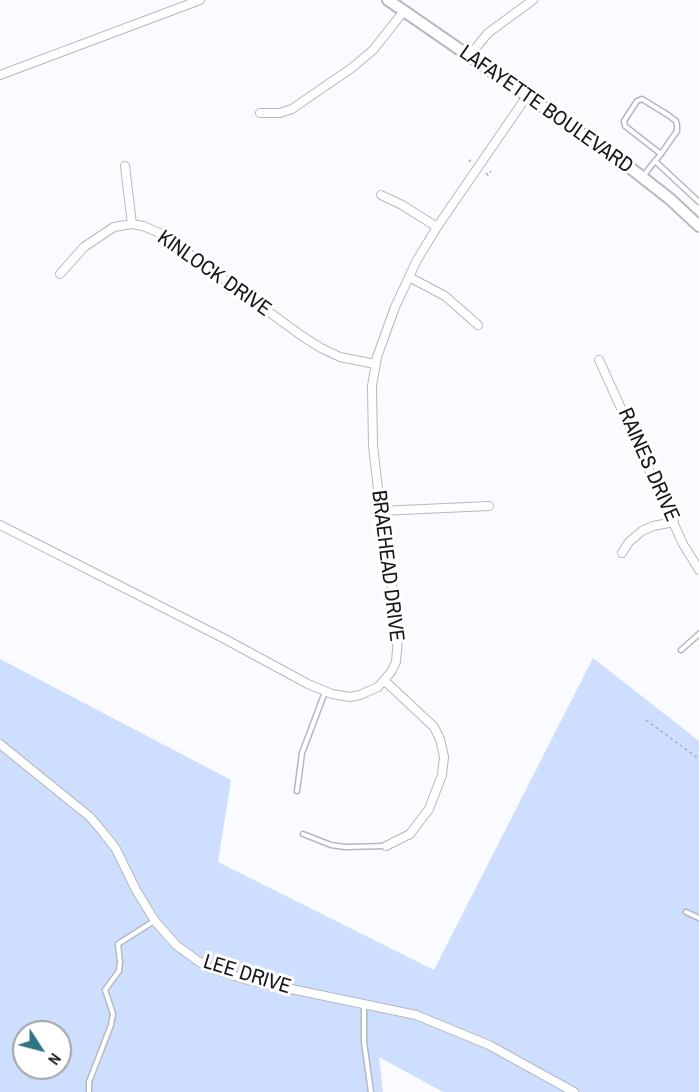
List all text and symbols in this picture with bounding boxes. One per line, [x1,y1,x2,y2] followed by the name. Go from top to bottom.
[454,41,638,179] street label: LAFAYETTE BOULEVARD
[152,226,276,322] street label: KINLOCK DRIVE
[612,404,684,526] street label: RAINES DRIVE
[365,489,409,643] street label: BRAEHEAD DRIVE
[200,950,294,1000] street label: LEE DRIVE
[12,1020,72,1080] north arrow
[43,1049,67,1070] text: N

